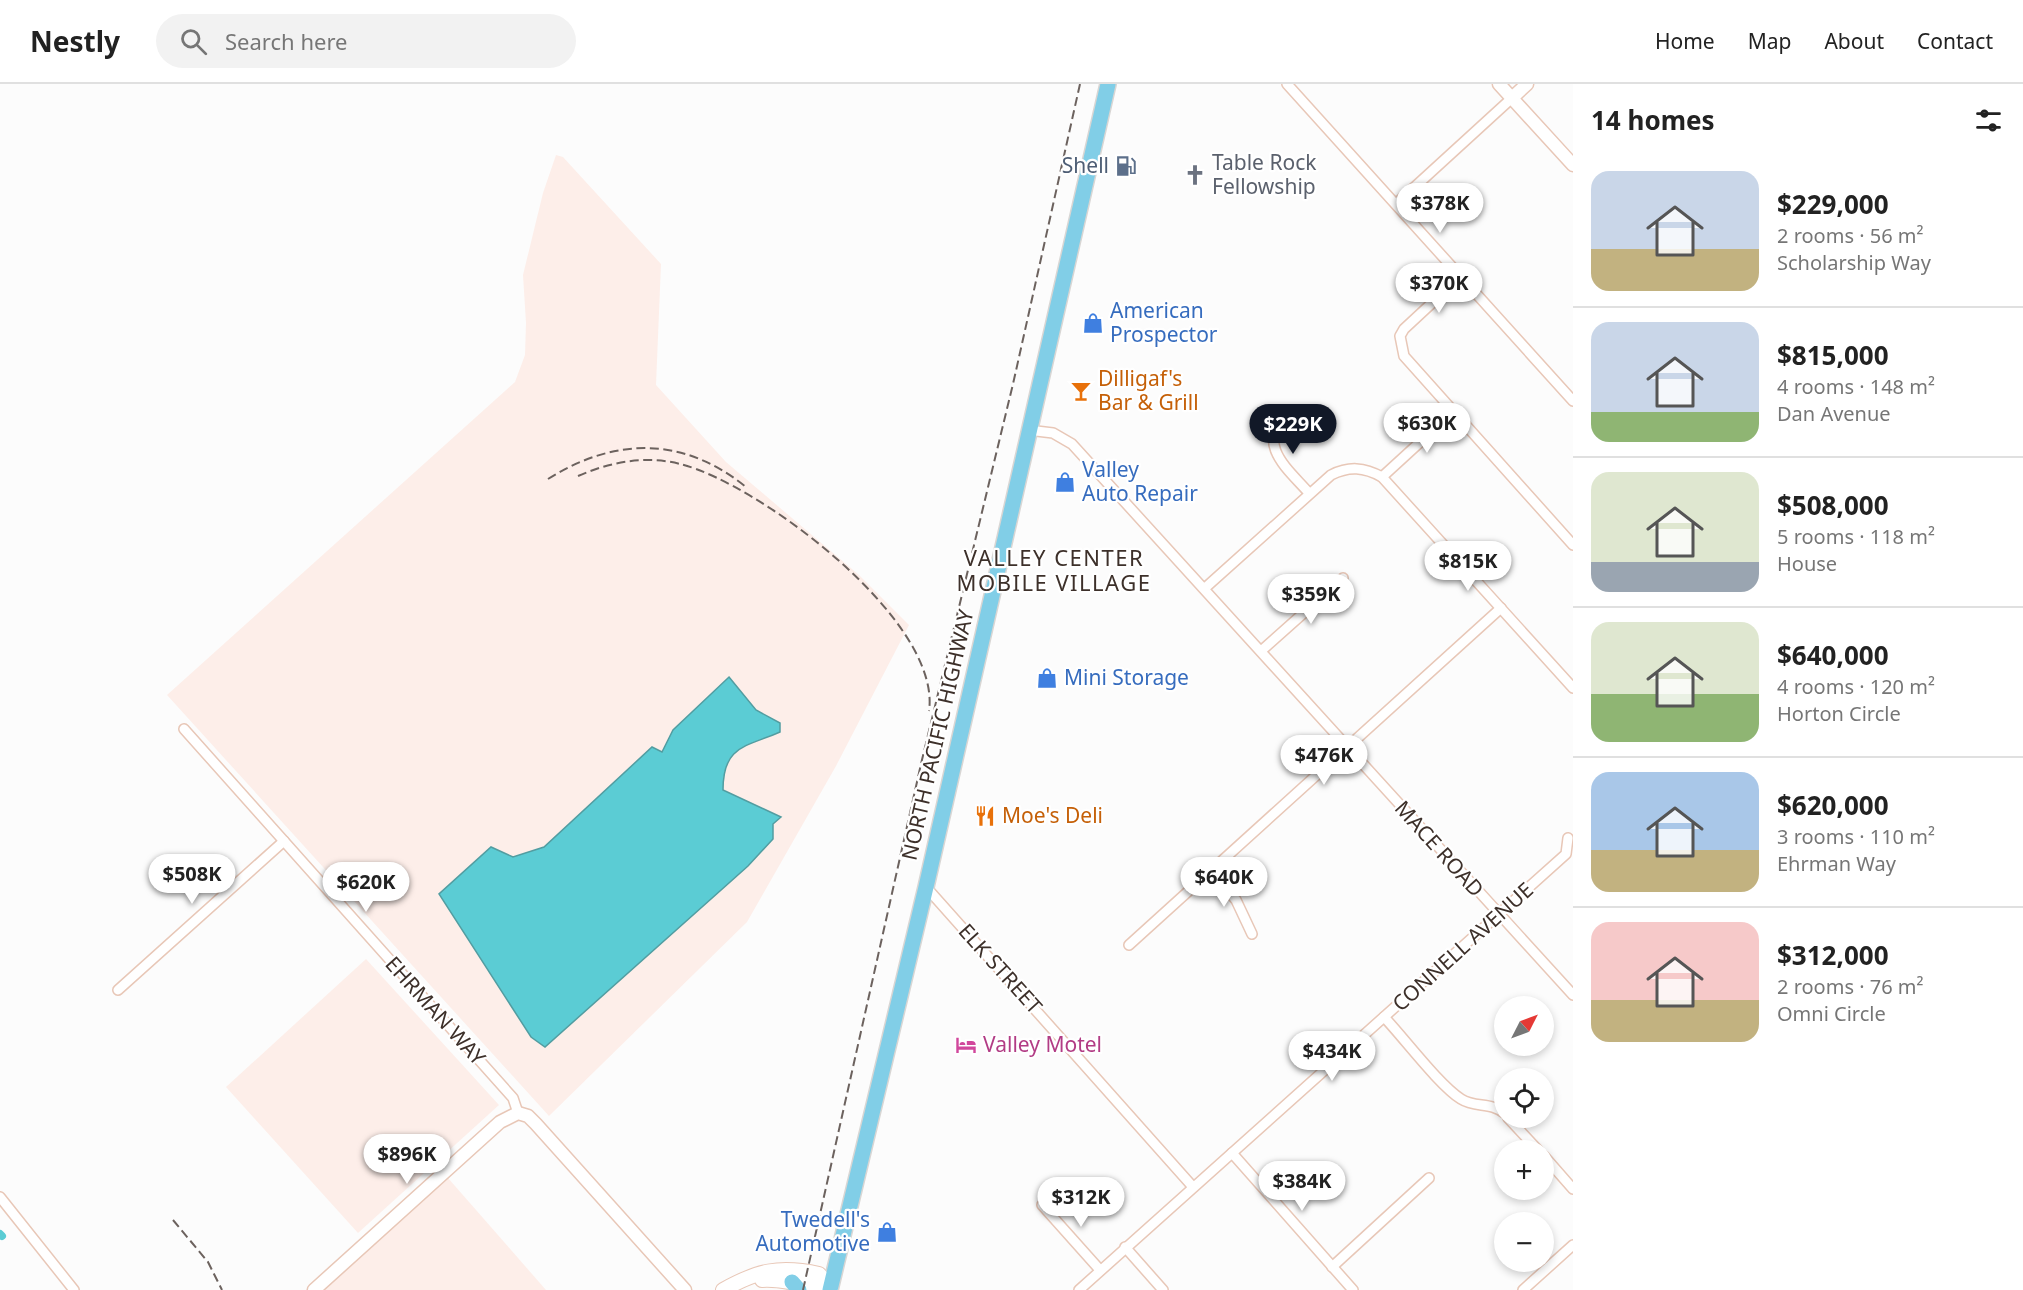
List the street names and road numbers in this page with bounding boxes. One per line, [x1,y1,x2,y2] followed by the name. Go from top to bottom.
[895,607,980,863] street label: NORTH PACIFIC HIGHWAY
[1389,794,1490,902] street label: MACE ROAD
[1386,876,1539,1017] street label: CONNELL AVENUE
[953,917,1049,1020] street label: ELK STREET
[380,950,492,1071] street label: EHRMAN WAY

